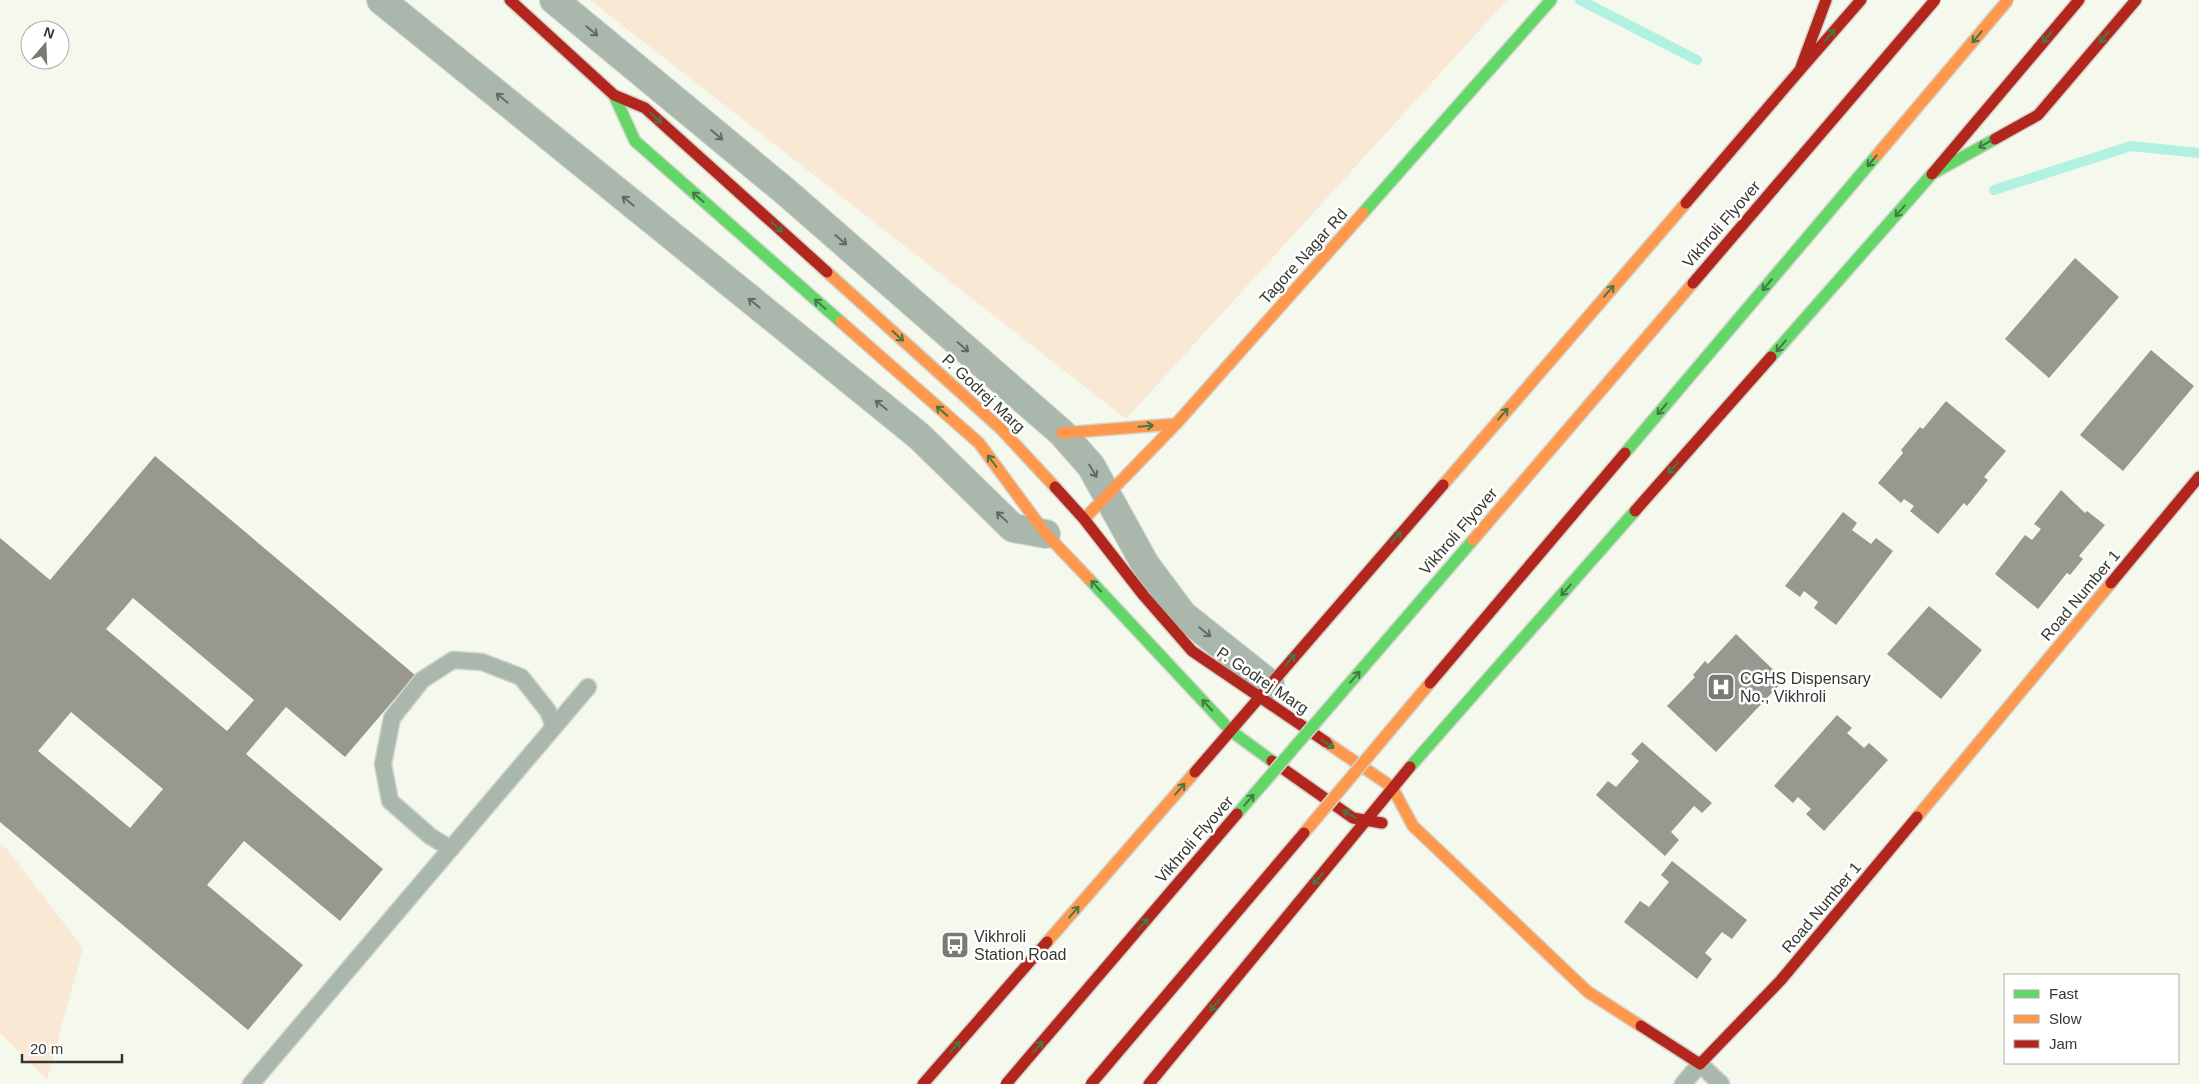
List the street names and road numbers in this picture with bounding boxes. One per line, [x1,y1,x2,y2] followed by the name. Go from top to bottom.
[1679,177,1764,271] street label: Vikhroli Flyover
[1256,205,1350,307] street label: Tagore Nagar Rd
[939,351,1028,436] street label: P. Godrej Marg
[1416,484,1501,578] street label: Vikhroli Flyover
[2038,547,2123,644] street label: Road Number 1
[1214,644,1312,717] street label: P. Godrej Marg
[1152,792,1237,886] street label: Vikhroli Flyover
[1779,859,1864,956] street label: Road Number 1

